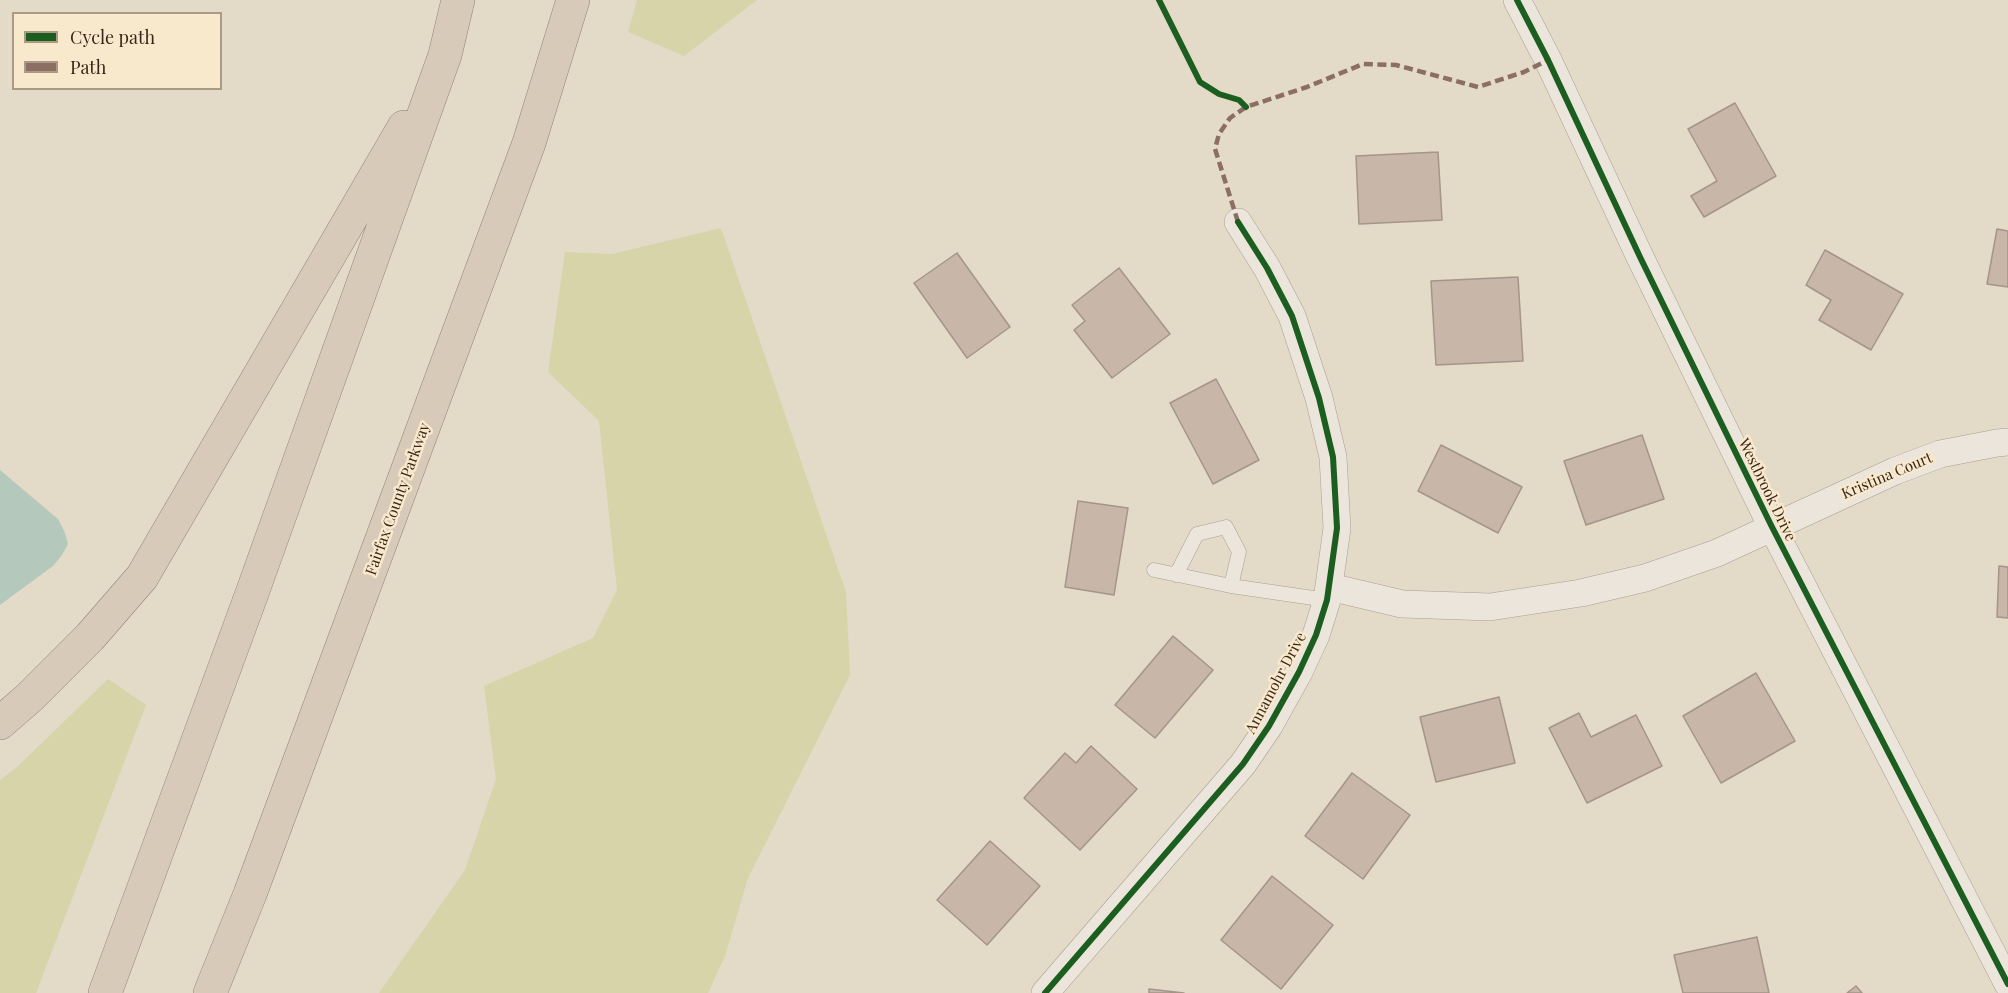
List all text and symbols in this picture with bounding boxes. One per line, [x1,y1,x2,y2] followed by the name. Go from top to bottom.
[12,12,222,90] legend
[70,25,155,49] text: Cycle path
[70,55,106,79] text: Path
[362,420,434,578] street label: Fairfax County Parkway
[1734,436,1800,544] street label: Westbrook Drive
[1839,449,1935,503] street label: Kristina Court
[1242,629,1310,737] street label: Annamohr Drive

